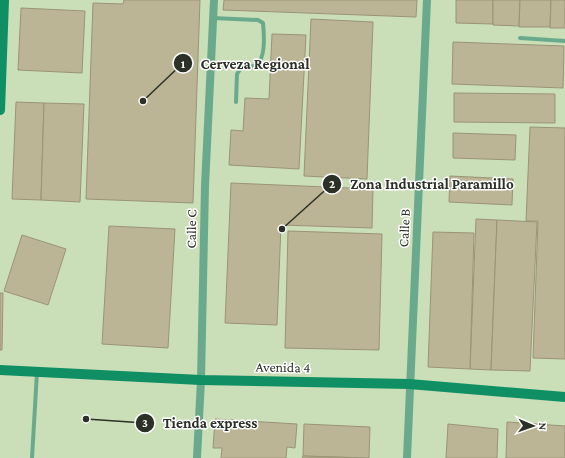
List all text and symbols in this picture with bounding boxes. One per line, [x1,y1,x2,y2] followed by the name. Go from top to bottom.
[173,50,318,77] callout: Cerveza Regional
[200,56,310,72] text: Cerveza Regional
[181,57,186,71] text: 1
[322,171,522,198] callout: Zona Industrial Paramillo
[350,176,514,192] text: Zona Industrial Paramillo
[329,177,335,191] text: 2
[395,208,413,248] street label: Calle B
[183,209,199,249] street label: Calle C
[255,359,311,375] street label: Avenida 4
[513,406,553,446] north arrow
[135,409,266,436] callout: Tienda express
[163,415,257,431] text: Tienda express
[142,416,148,430] text: 3
[537,422,549,431] text: N

